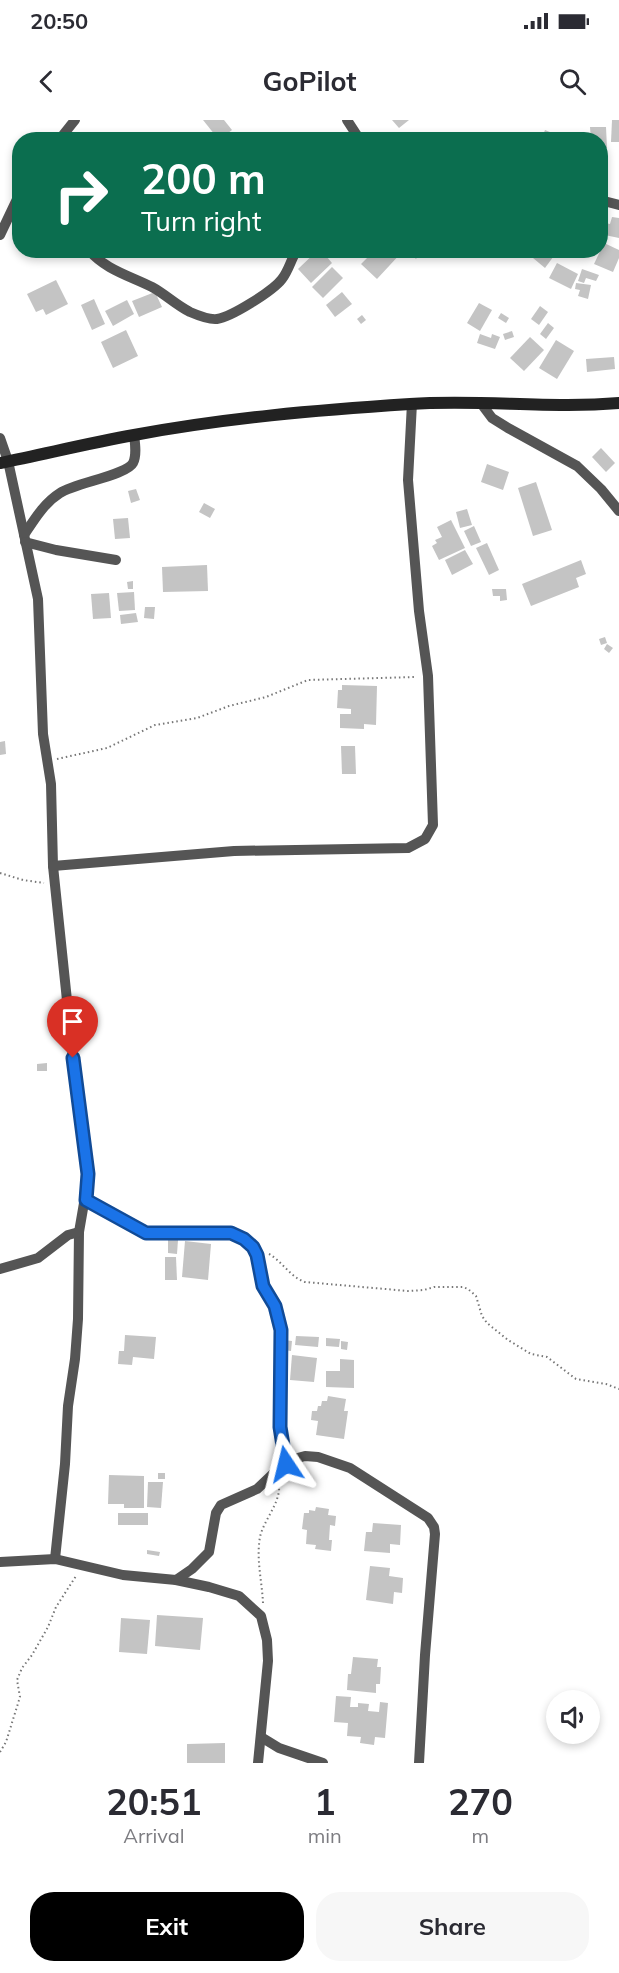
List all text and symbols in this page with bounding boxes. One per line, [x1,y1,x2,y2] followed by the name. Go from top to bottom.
[30,7,88,35] text: 20:50
[262,64,357,98] text: GoPilot
[30,65,63,98] icon: back
[556,65,589,98] icon: search
[141,152,266,205] text: 200 m
[42,156,120,234] icon: right
[141,204,261,238] text: Turn right
[47,996,98,1058] pin
[56,1005,89,1038] icon: arrive
[254,1432,318,1496] position arrow
[546,1690,600,1744] map controls
[546,1690,600,1744] button: sound
[106,1779,202,1824] text: 20:51
[314,1779,336,1824] text: 1
[448,1779,513,1824] text: 270
[123,1823,184,1848] text: Arrival
[308,1823,342,1848] text: min
[472,1823,489,1848] text: m
[30,1892,304,1961] button: Exit
[316,1892,589,1961] button: Share

